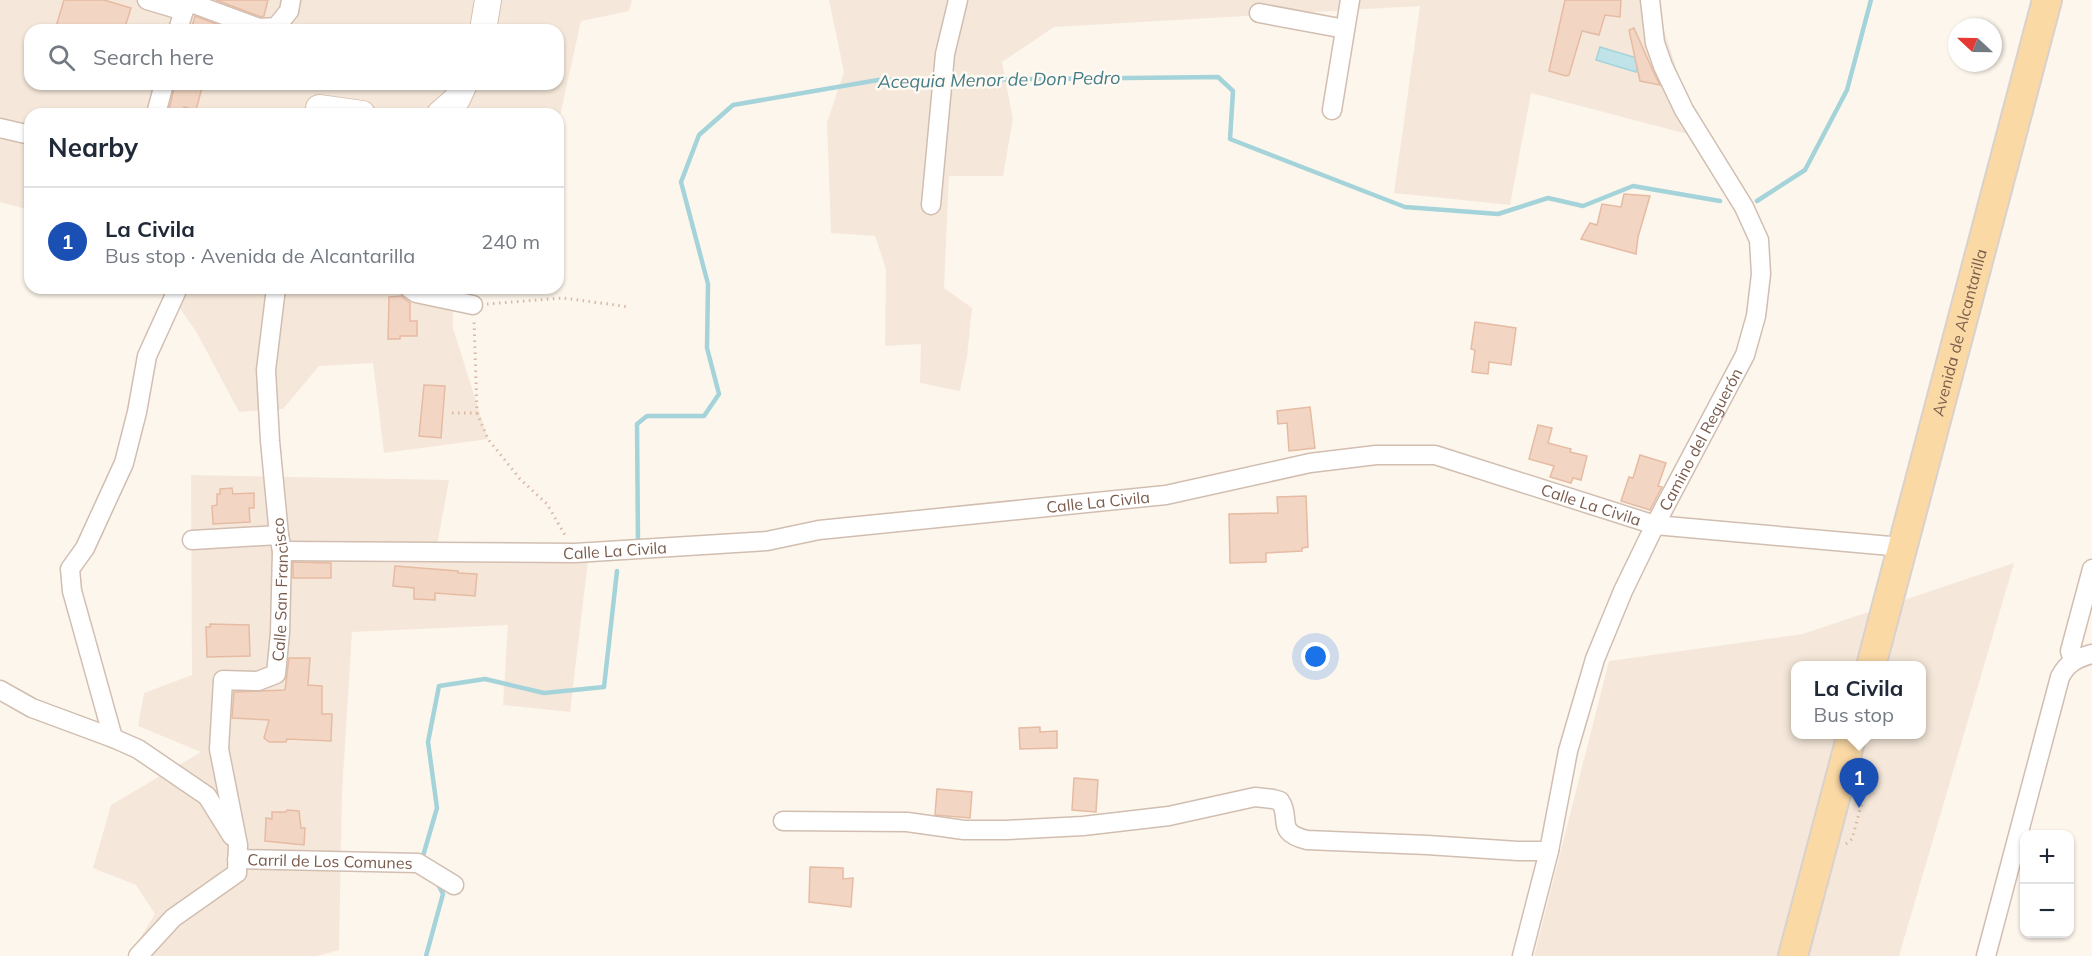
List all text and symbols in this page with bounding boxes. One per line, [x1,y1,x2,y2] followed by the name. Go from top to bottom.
[1948,18,2002,72] north arrow
[24,24,564,90] search box
[45,41,78,74] icon: search
[93,43,214,71] text: Search here
[876,66,1121,93] water label: Acequia Menor de Don Pedro
[48,131,138,164] text: Nearby
[105,215,195,243] text: La Civila
[62,229,74,254] text: 1
[481,229,540,254] text: 240 m
[105,243,415,268] text: Bus stop · Avenida de Alcantarilla
[1927,247,1991,418] street label: Avenida de Alcantarilla
[1654,364,1746,514] street label: Camino del Reguerón
[1538,479,1644,530] street label: Calle La Civila
[1045,487,1151,517] street label: Calle La Civila
[267,517,292,662] street label: Calle San Francisco
[563,537,667,563] street label: Calle La Civila
[1301,642,1330,671] your location
[1791,661,1926,739] popup
[1814,674,1903,702] text: La Civila
[1814,702,1894,727] text: Bus stop
[1840,758,1878,808] pin: 1
[2020,830,2074,938] map controls
[2020,830,2074,884] button: +
[247,849,413,873] street label: Carril de Los Comunes
[2020,884,2074,938] button: −

